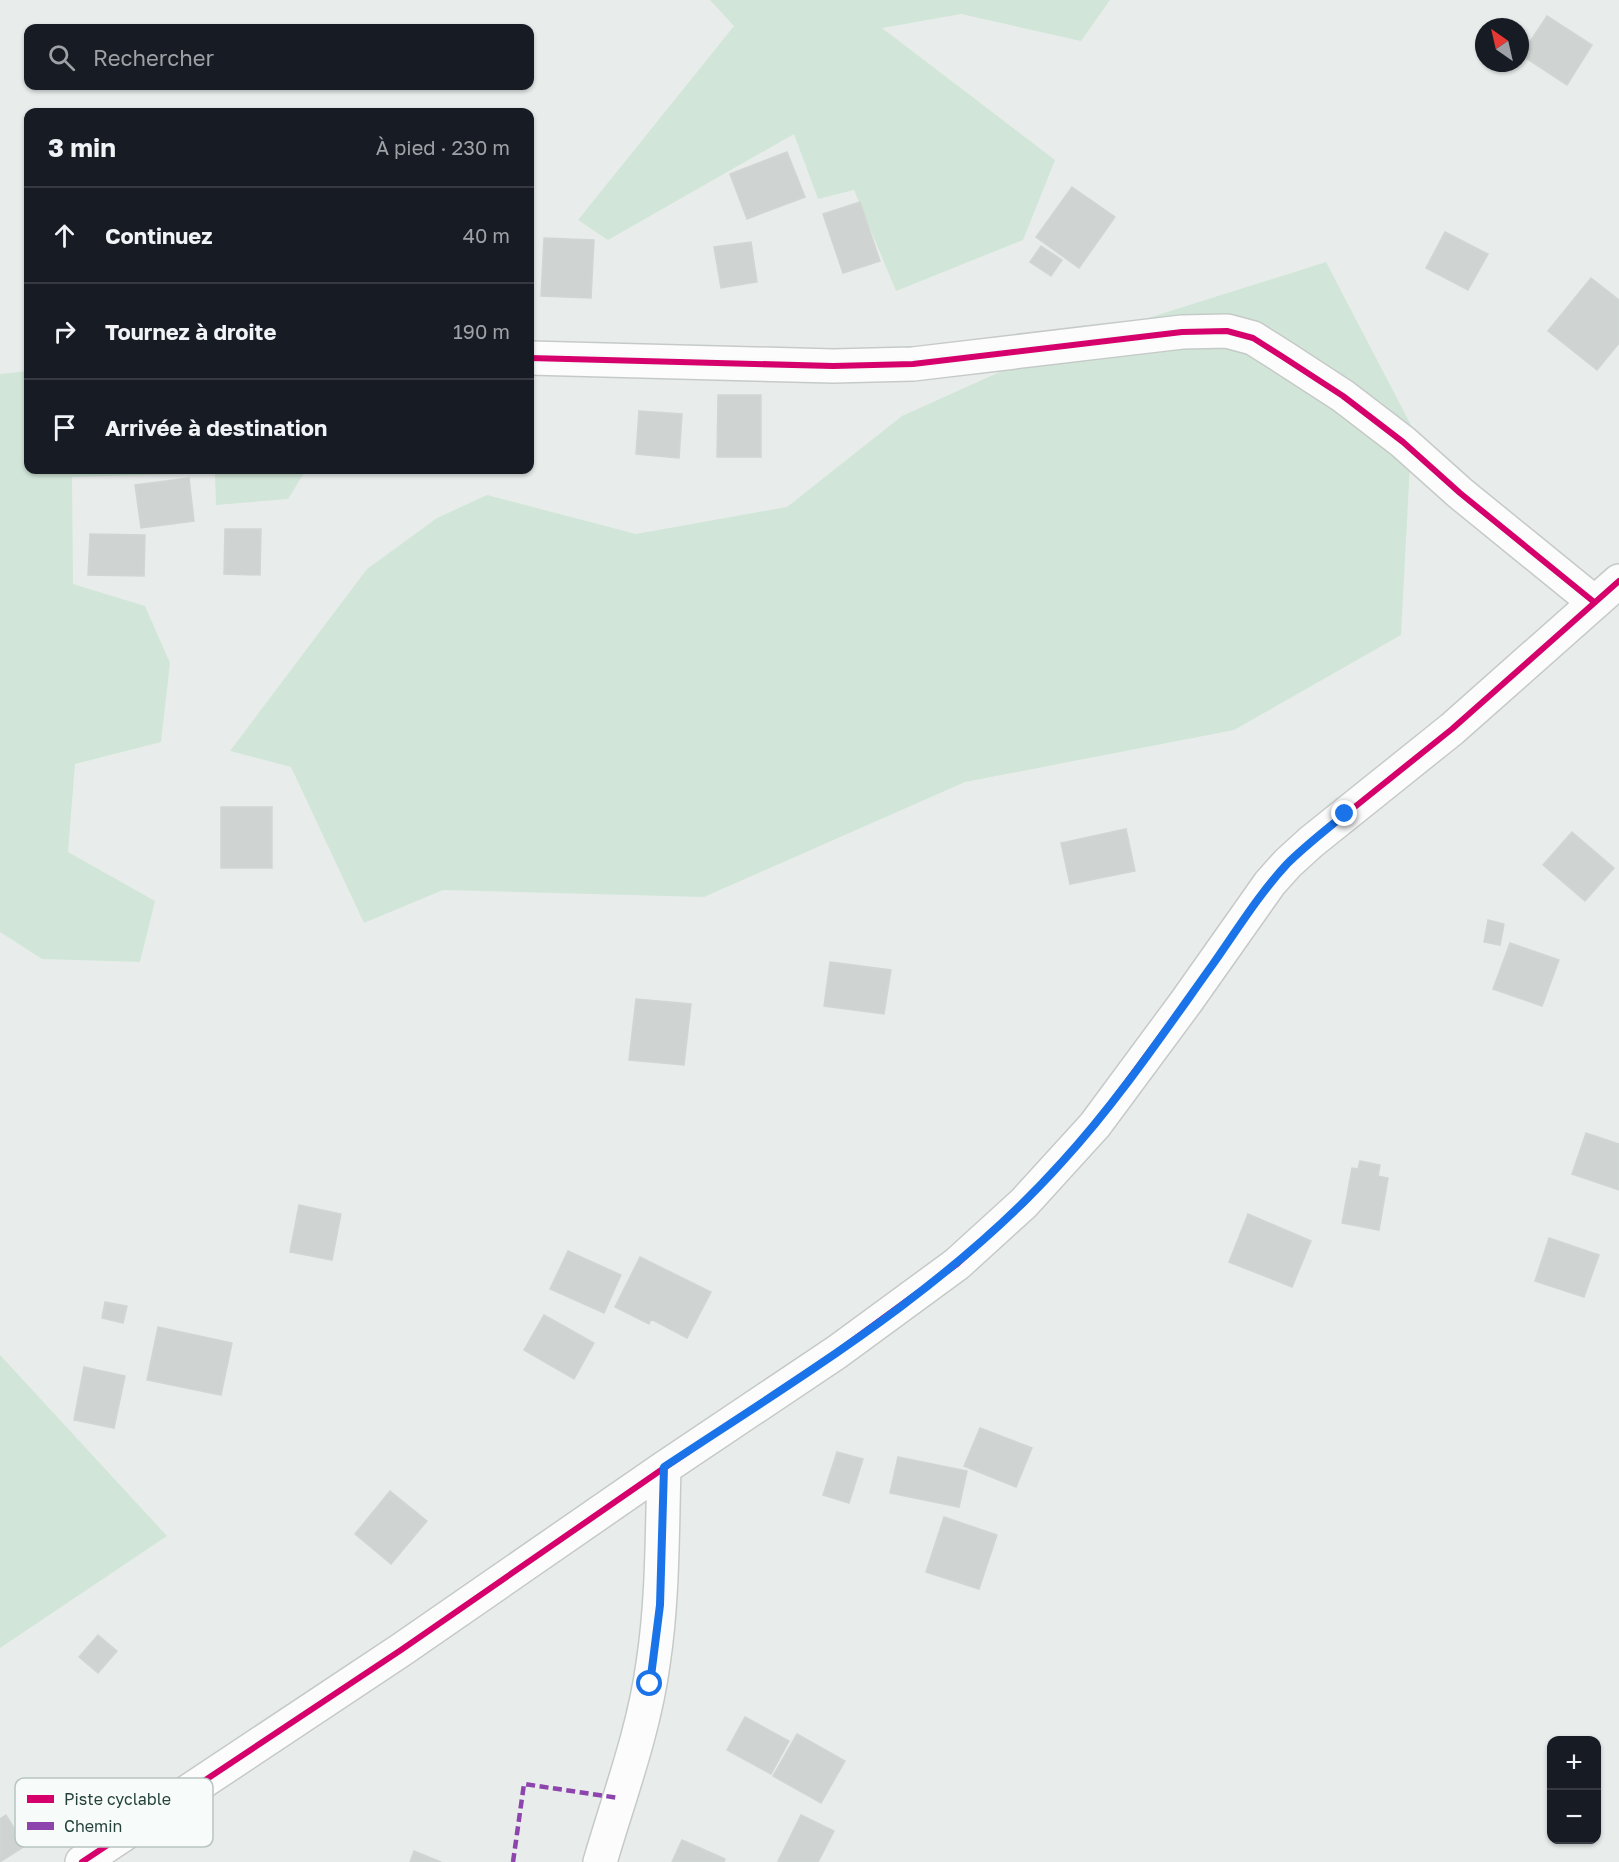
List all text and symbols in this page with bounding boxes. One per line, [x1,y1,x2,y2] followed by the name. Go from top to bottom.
[1475,18,1529,72] north arrow
[24,24,534,90] search box
[45,41,78,74] icon: search
[93,44,214,71] text: Rechercher
[48,132,116,163] text: 3 min
[376,135,510,159] text: À pied · 230 m
[48,219,81,252] icon: ahead
[105,222,212,249] text: Continuez
[463,223,510,247] text: 40 m
[48,315,81,348] icon: right
[105,318,276,345] text: Tournez à droite
[453,319,510,343] text: 190 m
[48,411,81,444] icon: arrive
[105,414,327,441] text: Arrivée à destination
[1331,800,1357,826] route end
[636,1670,662,1696] route start
[1547,1736,1601,1844] map controls
[1547,1736,1601,1790] button: +
[15,1778,213,1847] legend
[64,1789,171,1809] text: Piste cyclable
[1547,1790,1601,1844] button: −
[64,1816,122,1836] text: Chemin

